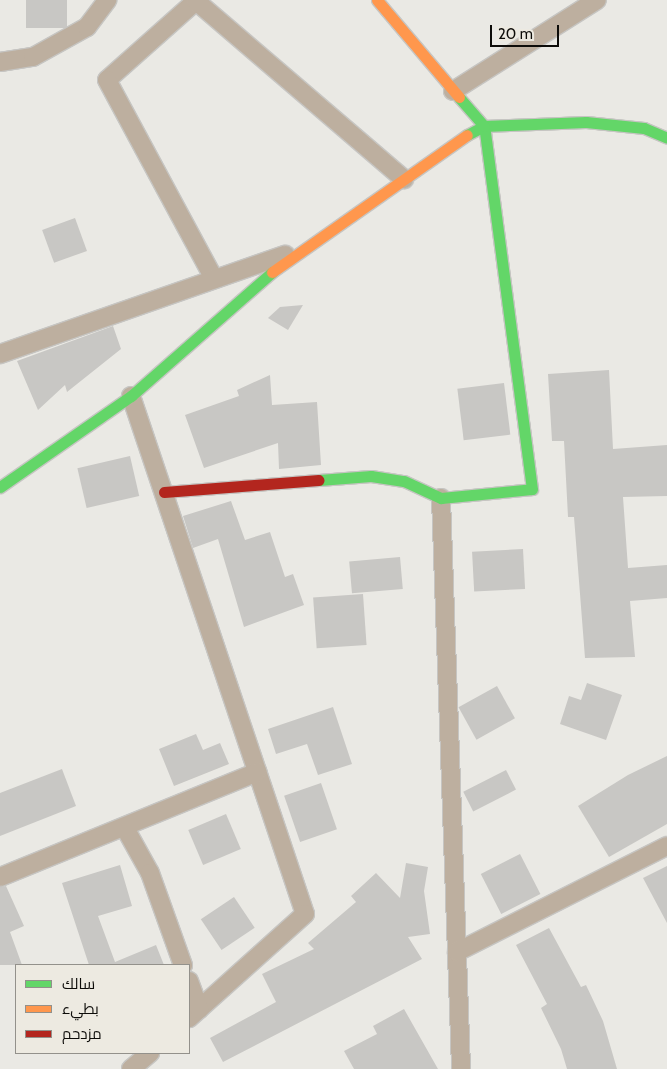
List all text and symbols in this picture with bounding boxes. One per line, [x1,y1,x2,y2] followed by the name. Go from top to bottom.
[492,15,561,47] scale bar
[498,25,533,43] text: 20 m
[15,964,190,1054] legend
[62,975,95,993] text: سالك
[62,1000,99,1018] text: بطيء
[62,1025,102,1043] text: مزدحم

